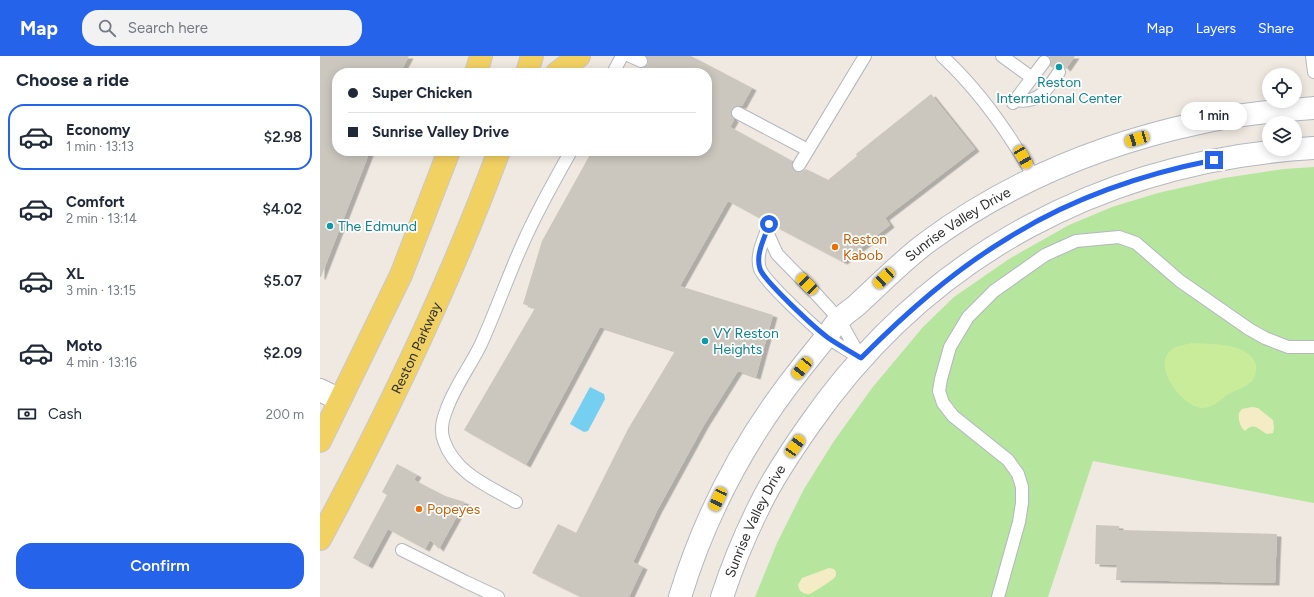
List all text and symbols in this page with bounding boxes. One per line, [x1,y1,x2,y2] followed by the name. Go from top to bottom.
[82,10,362,46] search box
[20,17,58,40] text: Map
[96,17,118,39] icon: search
[128,19,208,37] text: Search here
[1146,20,1174,37] text: Map
[1196,20,1236,37] text: Layers
[1258,20,1294,37] text: Share
[1054,62,1064,72] marker: Reston International Center
[1262,68,1302,156] map controls
[1262,68,1302,108] button: locate
[16,69,129,91] text: Choose a ride
[996,74,1122,107] place label: Reston International Center
[372,84,472,102] text: Super Chicken
[1181,102,1247,130] callout: 1 min
[1199,108,1229,123] text: 1 min
[1262,116,1302,156] button: layers
[18,119,54,155] icon: car
[66,121,131,139] text: Economy
[372,123,509,141] text: Sunrise Valley Drive
[264,128,302,146] text: $2.98
[1124,130,1150,148] car
[66,139,134,154] text: 1 min · 13:13
[1012,144,1034,170] car
[1205,151,1223,169] route end
[902,184,1014,265] street label: Sunrise Valley Drive
[18,191,54,227] icon: car
[66,193,125,211] text: Comfort
[262,200,302,218] text: $4.02
[66,211,137,226] text: 2 min · 13:14
[760,215,778,233] route start
[338,218,417,235] place label: The Edmund
[325,221,335,231] marker: The Edmund
[843,231,887,264] place label: Reston Kabob
[830,242,840,252] marker: Reston Kabob
[18,263,54,299] icon: car
[66,265,84,283] text: XL
[871,265,897,291] car
[794,271,820,297] car
[264,272,302,290] text: $5.07
[66,283,136,298] text: 3 min · 13:15
[388,299,445,397] street label: Reston Parkway
[713,325,779,358] place label: VY Reston Heights
[18,335,54,371] icon: car
[700,336,710,346] marker: VY Reston Heights
[66,337,102,355] text: Moto
[263,344,302,362] text: $2.09
[66,355,137,370] text: 4 min · 13:16
[790,355,814,381] car
[16,403,38,425] icon: cash
[48,405,82,423] text: Cash
[266,407,304,422] text: 200 m
[783,433,807,459] car
[722,461,790,580] street label: Sunrise Valley Drive
[707,486,729,512] car
[427,501,480,518] place label: Popeyes
[414,504,424,514] marker: Popeyes
[16,543,304,589] button: Confirm

